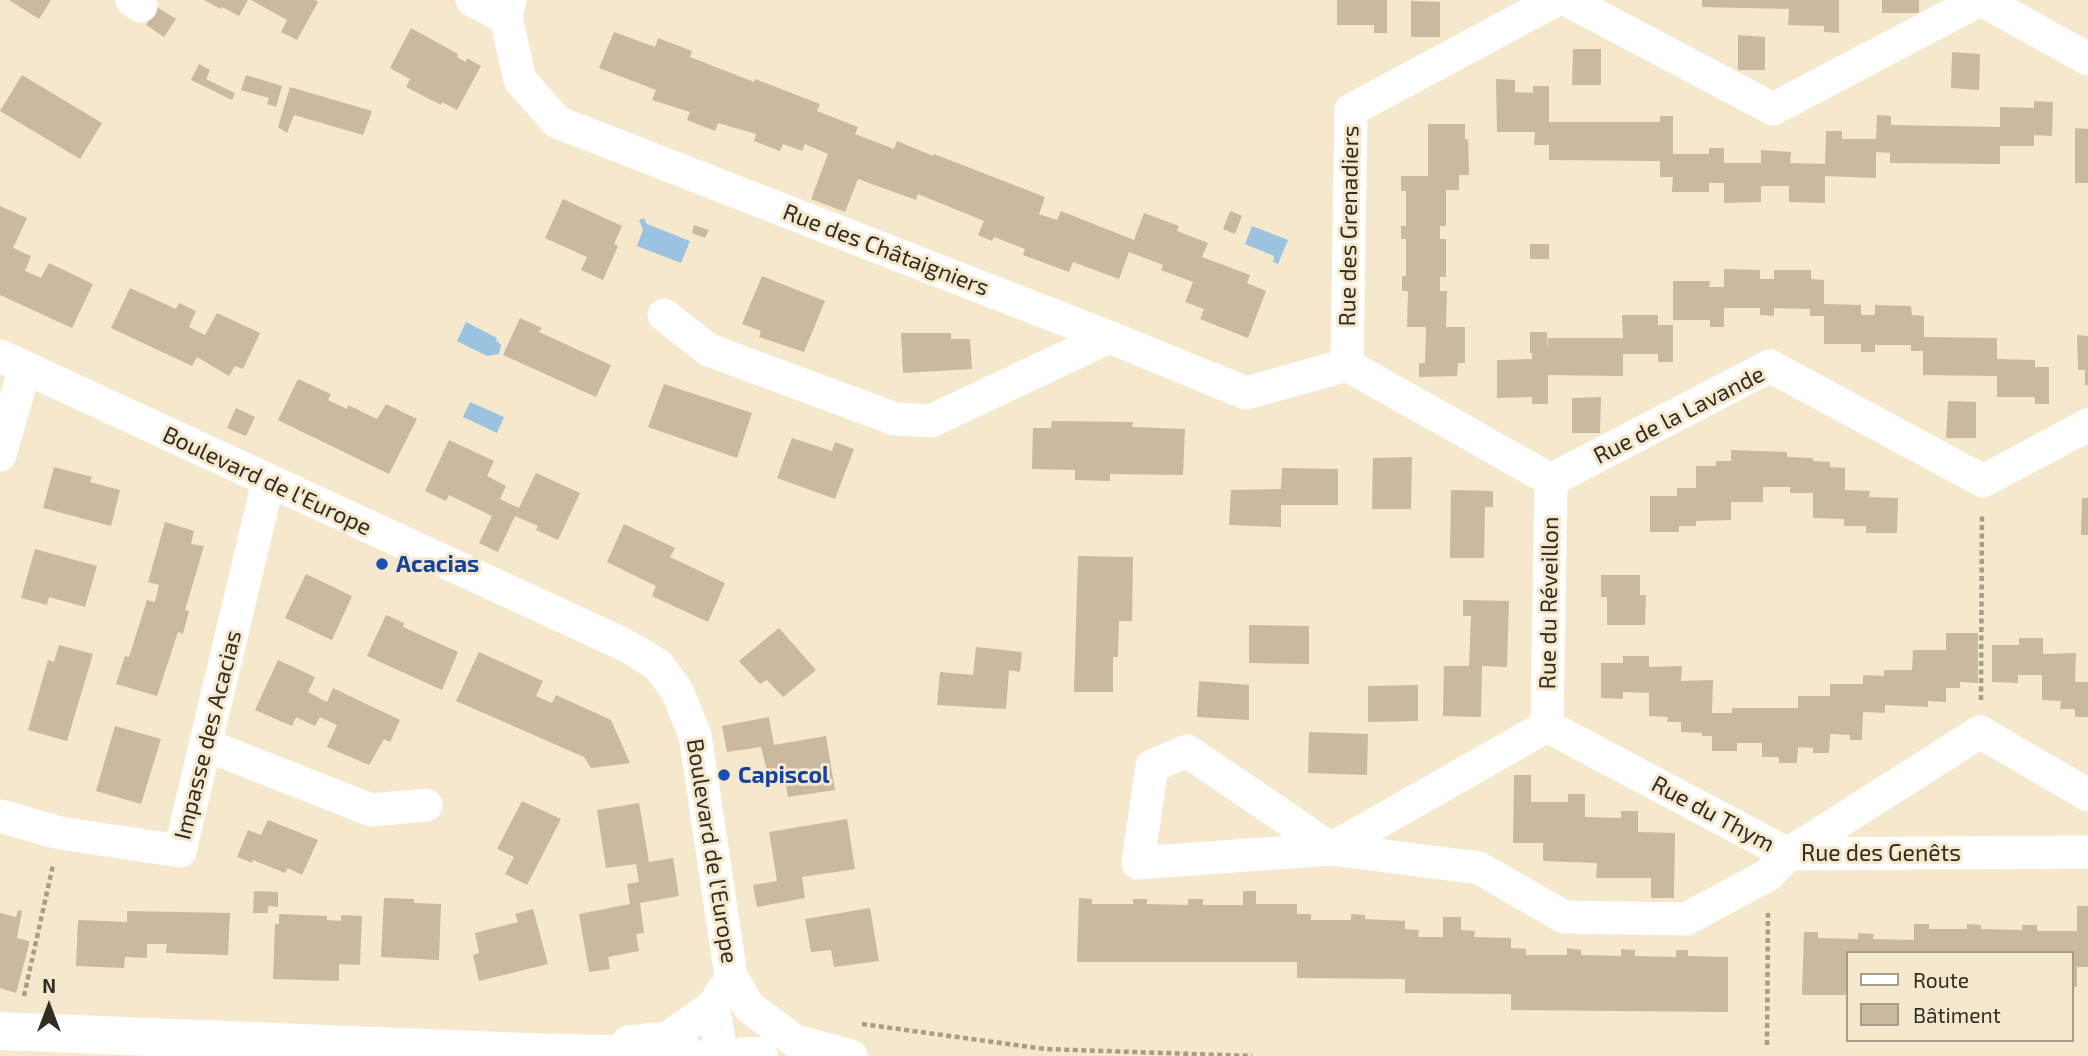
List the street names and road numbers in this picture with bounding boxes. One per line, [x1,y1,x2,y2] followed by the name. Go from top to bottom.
[1333,125,1365,327] street label: Rue des Grenadiers
[779,198,993,302] street label: Rue des Châtaigniers
[1589,360,1769,470] street label: Rue de la Lavande
[158,421,376,541] street label: Boulevard de l'Europe
[1534,516,1564,690] street label: Rue du Réveillon
[169,627,247,843] street label: Impasse des Acacias
[681,737,743,965] street label: Boulevard de l'Europe
[1647,770,1779,858] street label: Rue du Thym
[1801,839,1961,867] street label: Rue des Genêts

